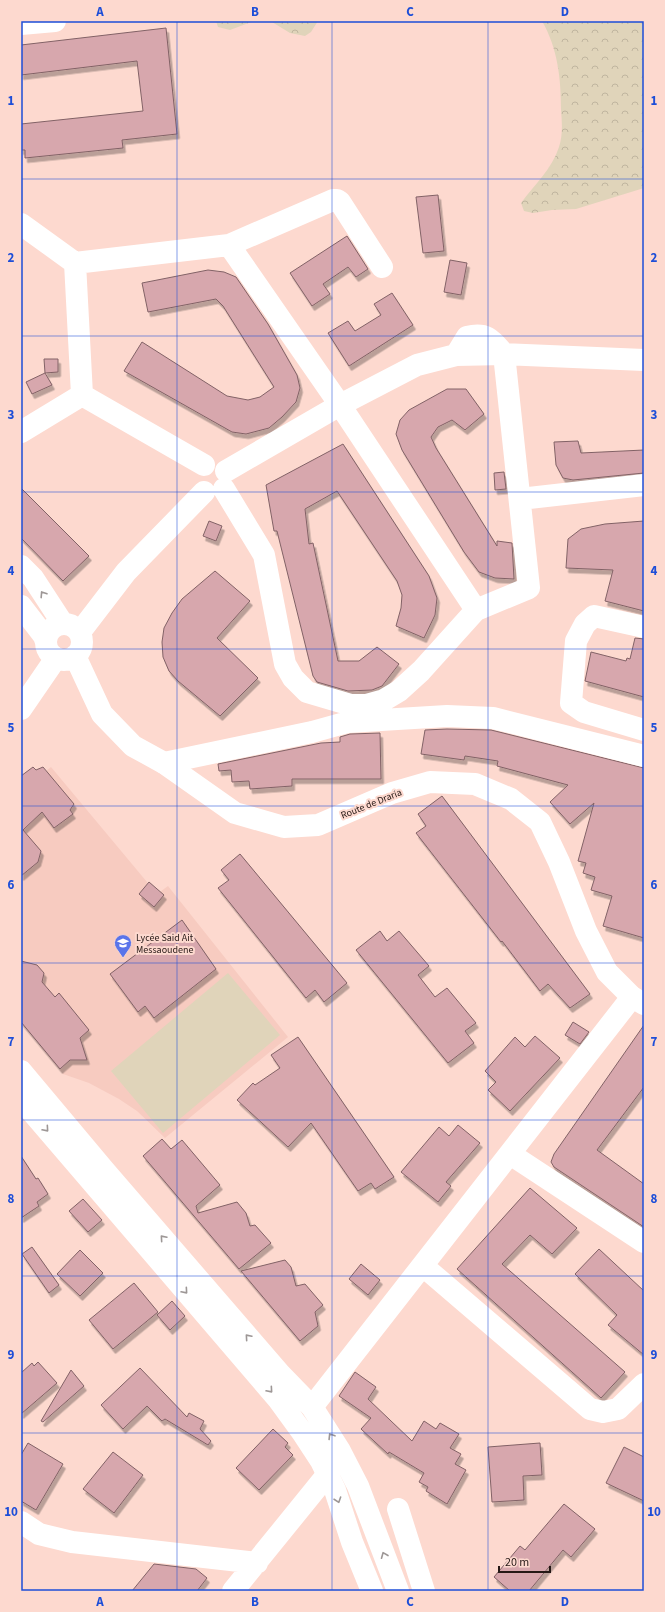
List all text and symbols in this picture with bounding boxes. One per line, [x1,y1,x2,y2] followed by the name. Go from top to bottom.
[95,3,104,21] text: A
[251,3,259,21] text: B
[406,3,414,21] text: C
[561,3,569,21] text: D
[8,92,15,110] text: 1
[651,92,658,110] text: 1
[8,249,15,267] text: 2
[651,249,658,267] text: 2
[8,406,15,424] text: 3
[651,406,658,424] text: 3
[8,562,15,580] text: 4
[651,562,658,580] text: 4
[40,591,48,598] one-way arrow
[8,719,15,737] text: 5
[651,719,658,737] text: 5
[339,785,404,823] street label: Route de Draria
[8,876,15,894] text: 6
[651,876,658,894] text: 6
[136,931,194,957] place label: Lycée Said Ait Messaoudene
[113,933,133,958] school or university icon: Lycée Said Ait Messaoudene
[8,1033,15,1051] text: 7
[651,1033,658,1051] text: 7
[42,1124,49,1131] one-way arrow
[8,1190,15,1208] text: 8
[651,1190,658,1208] text: 8
[161,1236,168,1243] one-way arrow
[181,1286,188,1294] one-way arrow
[246,1334,253,1341] one-way arrow
[8,1346,15,1364] text: 9
[651,1346,658,1364] text: 9
[265,1385,273,1393] one-way arrow
[328,1433,336,1440] one-way arrow
[333,1496,342,1503] one-way arrow
[4,1503,18,1521] text: 10
[647,1503,661,1521] text: 10
[499,1548,550,1574] scale bar
[380,1551,388,1558] one-way arrow
[505,1554,529,1571] text: 20 m
[95,1593,104,1611] text: A
[251,1593,259,1611] text: B
[406,1593,414,1611] text: C
[561,1593,569,1611] text: D

